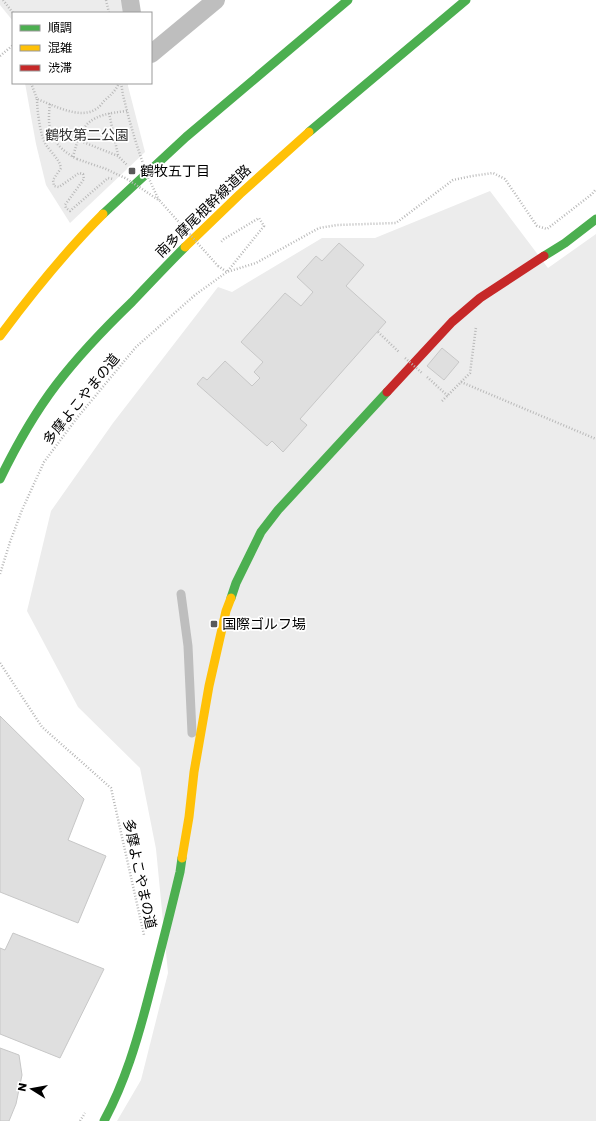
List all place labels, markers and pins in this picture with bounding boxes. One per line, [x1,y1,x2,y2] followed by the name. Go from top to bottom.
[140,161,210,181] place label: 鶴牧五丁目
[127,166,137,176] marker: 鶴牧五丁目
[222,614,306,634] place label: 国際ゴルフ場
[209,619,219,629] marker: 国際ゴルフ場

